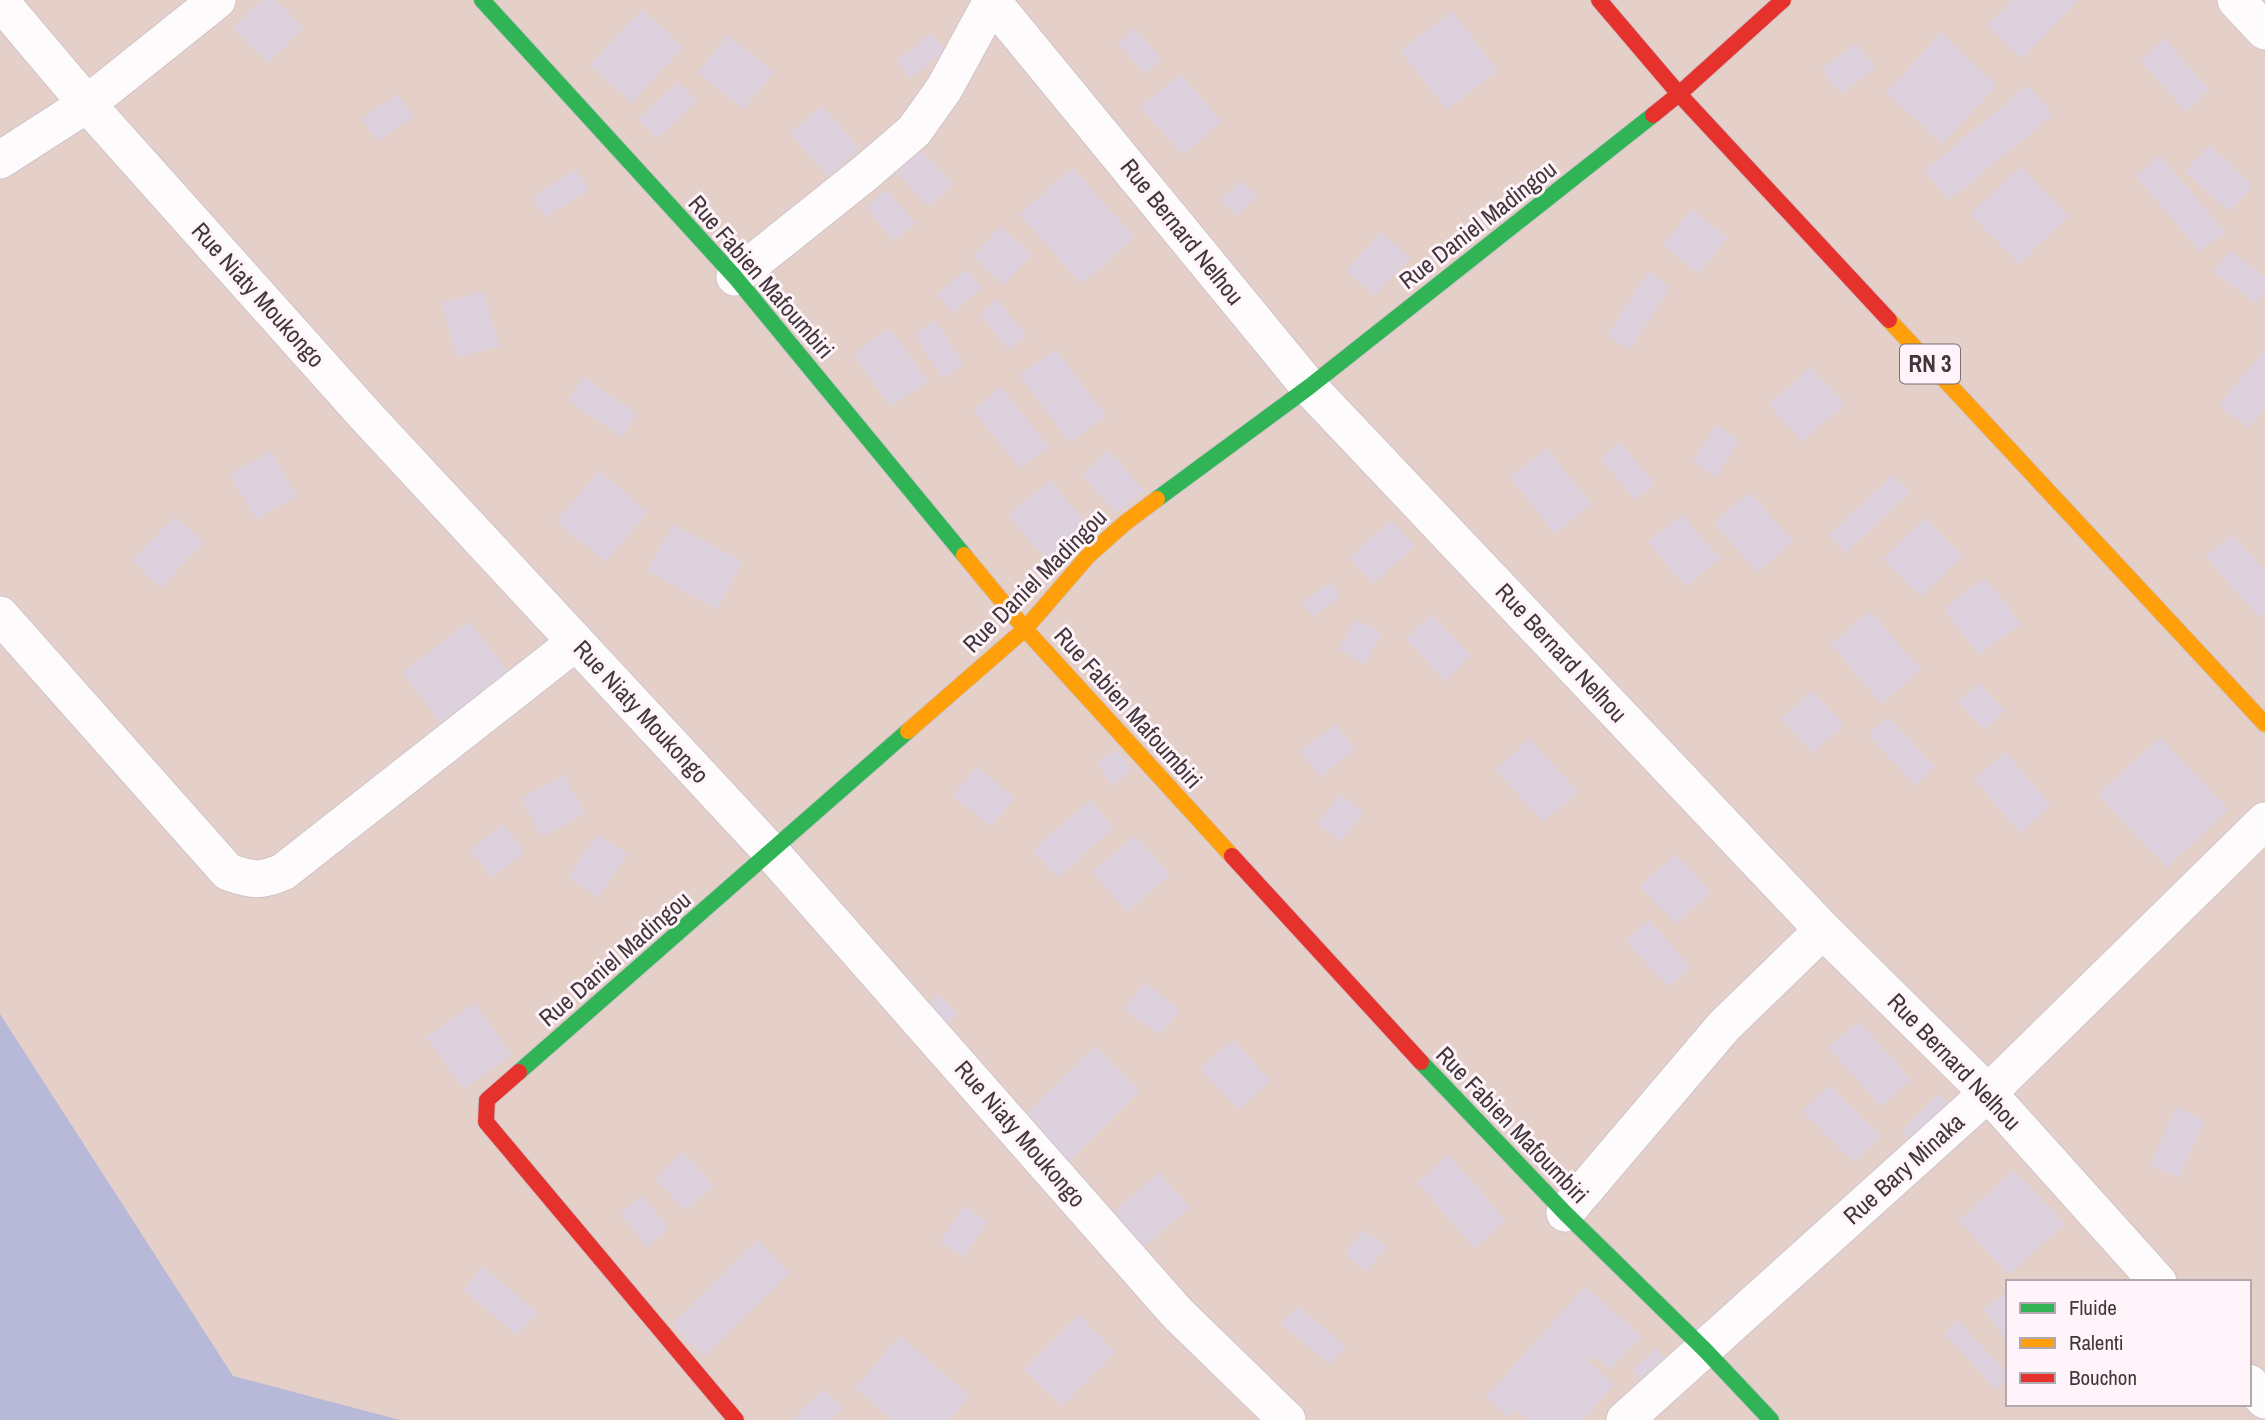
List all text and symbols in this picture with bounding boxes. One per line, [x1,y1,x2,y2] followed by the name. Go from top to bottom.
[1114,152,1252,311] street label: Rue Bernard Nelhou
[1392,153,1563,296] street label: Rue Daniel Madingou
[682,188,842,365] street label: Rue Fabien Mafoumbiri
[185,215,332,374] street label: Rue Niaty Moukongo
[1900,344,1960,384] road number: RN 3
[955,501,1113,659] street label: Rue Daniel Madingou
[1489,576,1635,729] street label: Rue Bernard Nelhou
[1048,620,1210,795] street label: Rue Fabien Mafoumbiri
[567,633,716,790] street label: Rue Niaty Moukongo
[532,883,697,1033] street label: Rue Daniel Madingou
[1881,986,2029,1137] street label: Rue Bernard Nelhou
[1429,1039,1596,1210] street label: Rue Fabien Mafoumbiri
[948,1053,1093,1214] street label: Rue Niaty Moukongo
[1836,1105,1971,1231] street label: Rue Bary Minaka
[2006,1280,2251,1406] legend
[2069,1293,2117,1322] text: Fluide
[2069,1328,2124,1357] text: Ralenti
[2069,1363,2137,1392] text: Bouchon

